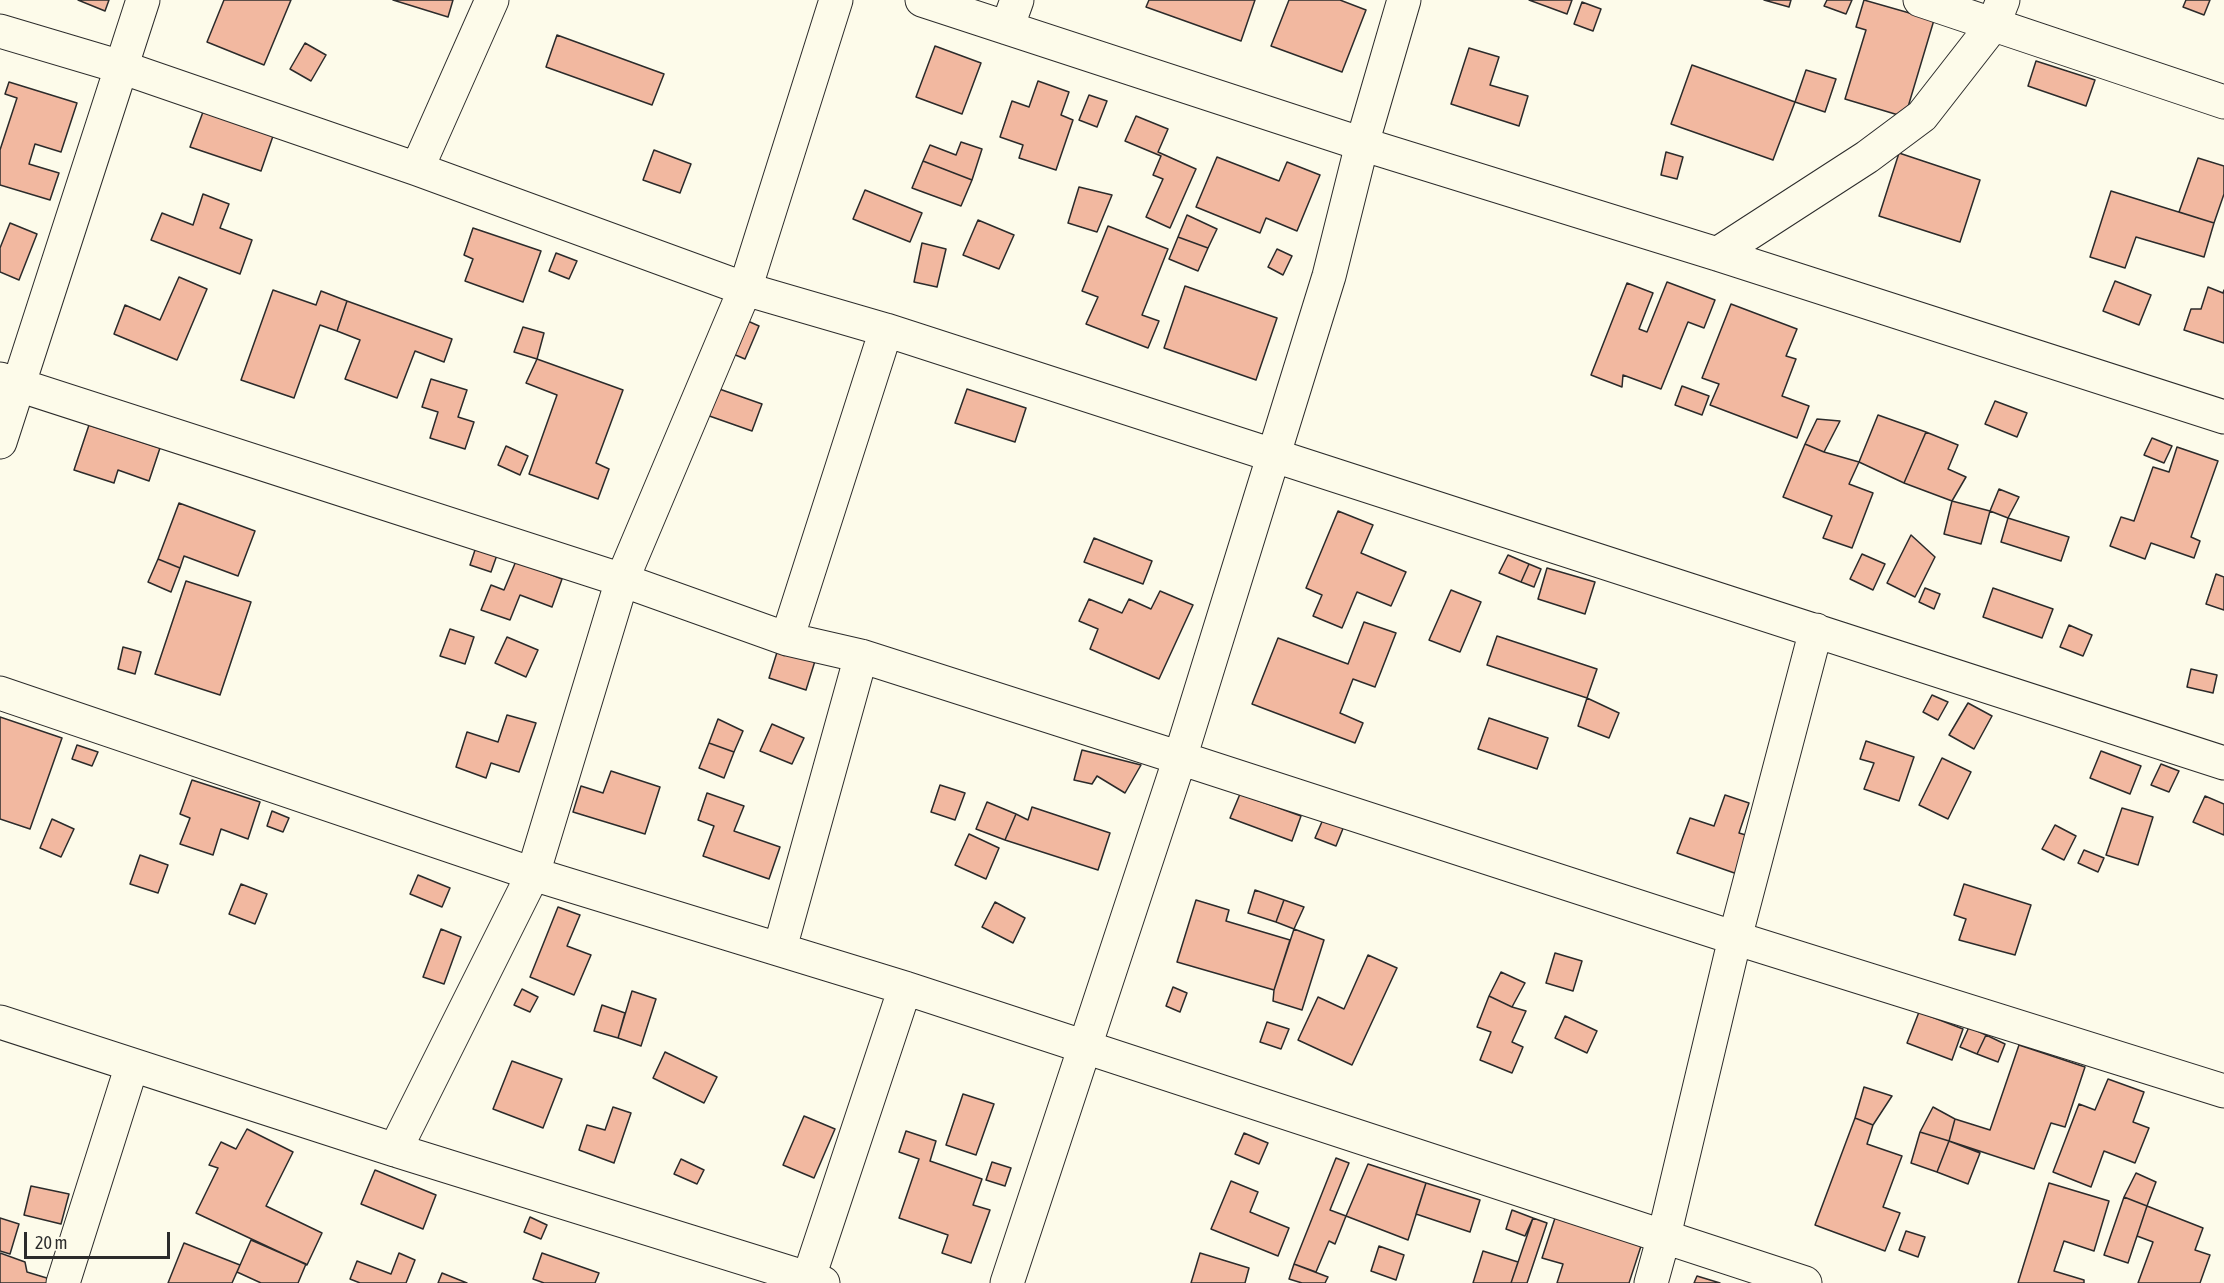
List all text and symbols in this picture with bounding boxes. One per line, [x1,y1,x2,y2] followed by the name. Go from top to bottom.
[27,1220,172,1258] scale bar
[35,1232,67,1253] text: 20 m

